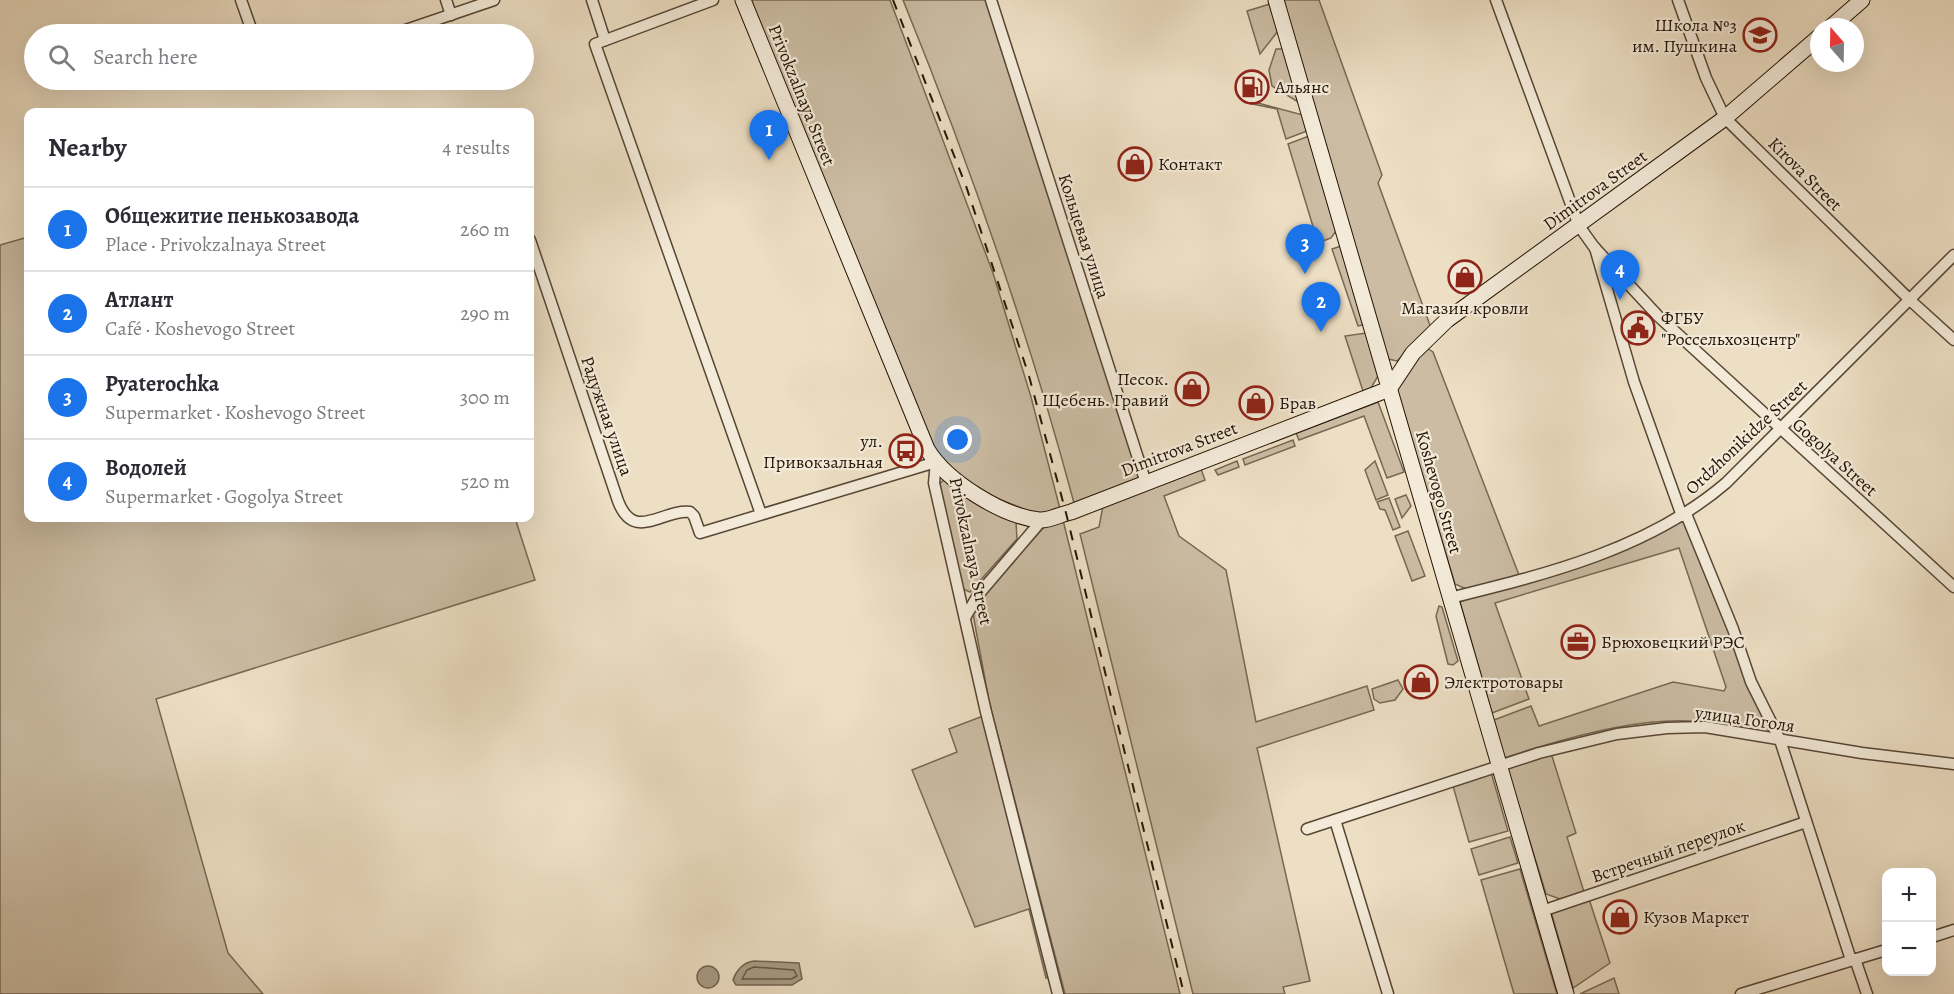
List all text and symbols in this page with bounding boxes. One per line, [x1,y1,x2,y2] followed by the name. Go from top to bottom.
[1632,13,1738,58] place label: Школа №3 им. Пушкина
[1742,17,1778,53] school or university icon: Школа №3 им. Пушкина
[1810,18,1864,72] north arrow
[763,21,841,169] street label: Privokzalnaya Street
[24,24,534,90] search box
[45,41,78,74] icon: search
[93,42,198,72] text: Search here
[1234,69,1270,105] fuel station icon: Альянс
[1274,75,1329,99] place label: Альянс
[750,110,788,160] pin: 1
[48,130,127,165] text: Nearby
[1763,132,1847,216] street label: Kirova Street
[442,134,510,161] text: 4 results
[1538,144,1652,236] street label: Dimitrova Street
[1117,146,1153,182] shop icon: Контакт
[1158,152,1222,176] place label: Контакт
[1052,170,1116,302] street label: Кольцевая улица
[105,201,359,231] text: Общежитие пенькозавода
[64,216,71,243] text: 1
[460,216,510,243] text: 260 m
[1286,224,1324,274] pin: 3
[105,231,326,258] text: Place · Privokzalnaya Street
[1600,250,1640,300] pin: 4
[1447,259,1483,295] shop icon: Магазин кровли
[1302,282,1340,332] pin: 2
[105,285,174,315] text: Атлант
[1401,296,1529,320] place label: Магазин кровли
[63,300,72,327] text: 2
[460,300,510,327] text: 290 m
[1661,306,1800,351] place label: ФГБУ "Россельхозцентр"
[1620,310,1656,346] public building icon: ФГБУ "Россельхозцентр"
[105,315,295,342] text: Café · Koshevogo Street
[575,353,639,480] street label: Радужная улица
[1042,367,1169,412] place label: Песок. Щебень. Гравий
[105,369,219,399] text: Pyaterochka
[1174,371,1210,407] shop icon: Песок. Щебень. Гравий
[1680,374,1812,500] street label: Ordzhonikidze Street
[63,384,72,411] text: 3
[460,384,510,411] text: 300 m
[1238,385,1274,421] shop icon: Брав
[1279,391,1316,415] place label: Брав
[105,399,365,426] text: Supermarket · Koshevogo Street
[1787,412,1883,502] street label: Gogolya Street
[1117,416,1241,482] street label: Dimitrova Street
[943,425,972,454] your location
[1410,428,1468,556] street label: Koshevogo Street
[763,429,883,474] place label: ул. Привокзальная
[888,433,924,469] bus stop icon: ул. Привокзальная
[105,453,187,483] text: Водолей
[63,468,72,495] text: 4
[461,468,510,495] text: 520 m
[944,475,998,627] street label: Privokzalnaya Street
[105,483,343,510] text: Supermarket · Gogolya Street
[1560,624,1596,660] office icon: Брюховецкий РЭС
[1601,630,1745,654] place label: Брюховецкий РЭС
[1403,664,1439,700] shop icon: Электротовары
[1444,670,1564,694] place label: Электротовары
[1693,700,1796,738] street label: улица Гоголя
[1588,813,1748,889] street label: Встречный переулок
[1882,868,1936,976] map controls
[1882,868,1936,922] button: +
[1602,899,1638,935] shop icon: Кузов Маркет
[1643,905,1749,929] place label: Кузов Маркет
[1882,922,1936,976] button: −

